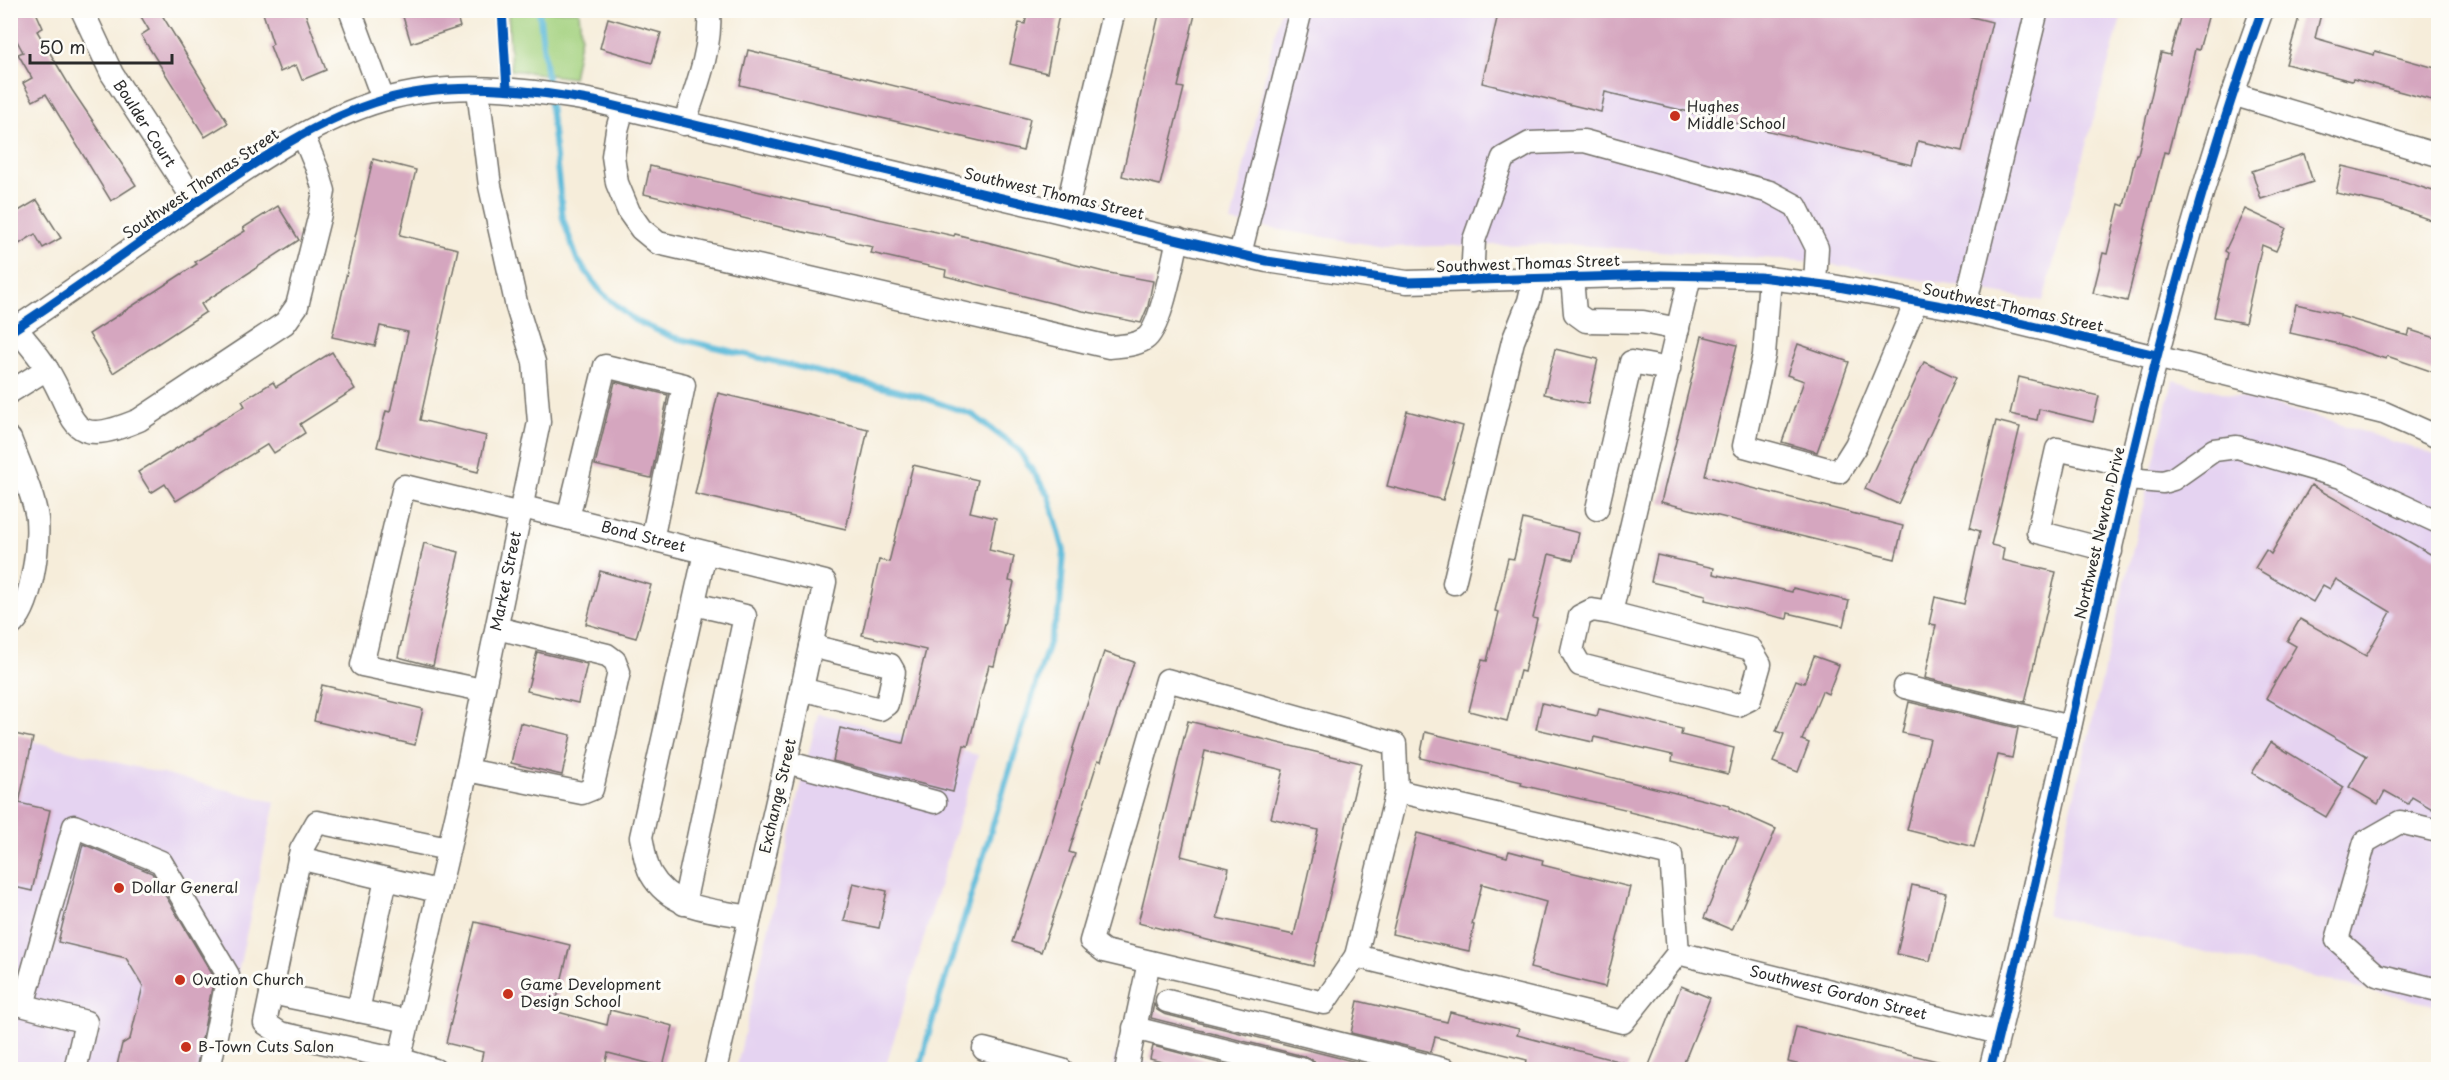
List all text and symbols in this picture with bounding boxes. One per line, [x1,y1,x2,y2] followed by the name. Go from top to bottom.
[30,27,172,65] scale bar
[39,33,86,60] text: 50 m
[109,75,183,171] street label: Boulder Court
[1687,94,1786,134] place label: Hughes Middle School
[1668,109,1682,123] marker: Hughes Middle School
[117,122,283,244] street label: Southwest Thomas Street
[962,161,1147,224] street label: Southwest Thomas Street
[1436,248,1620,277] street label: Southwest Thomas Street
[1921,276,2106,337] street label: Southwest Thomas Street
[2067,444,2130,621] street label: Northwest Newton Drive
[599,514,688,557] street label: Bond Street
[483,529,526,633] street label: Market Street
[752,736,801,855] street label: Exchange Street
[131,875,238,898] place label: Dollar General
[112,881,126,895] marker: Dollar General
[1747,958,1929,1025] street label: Southwest Gordon Street
[192,967,304,990] place label: Ovation Church
[520,972,661,1012] place label: Game Development Design School
[173,973,187,987] marker: Ovation Church
[501,987,515,1001] marker: Game Development Design School
[198,1034,334,1057] place label: B-Town Cuts Salon
[179,1040,193,1054] marker: B-Town Cuts Salon

